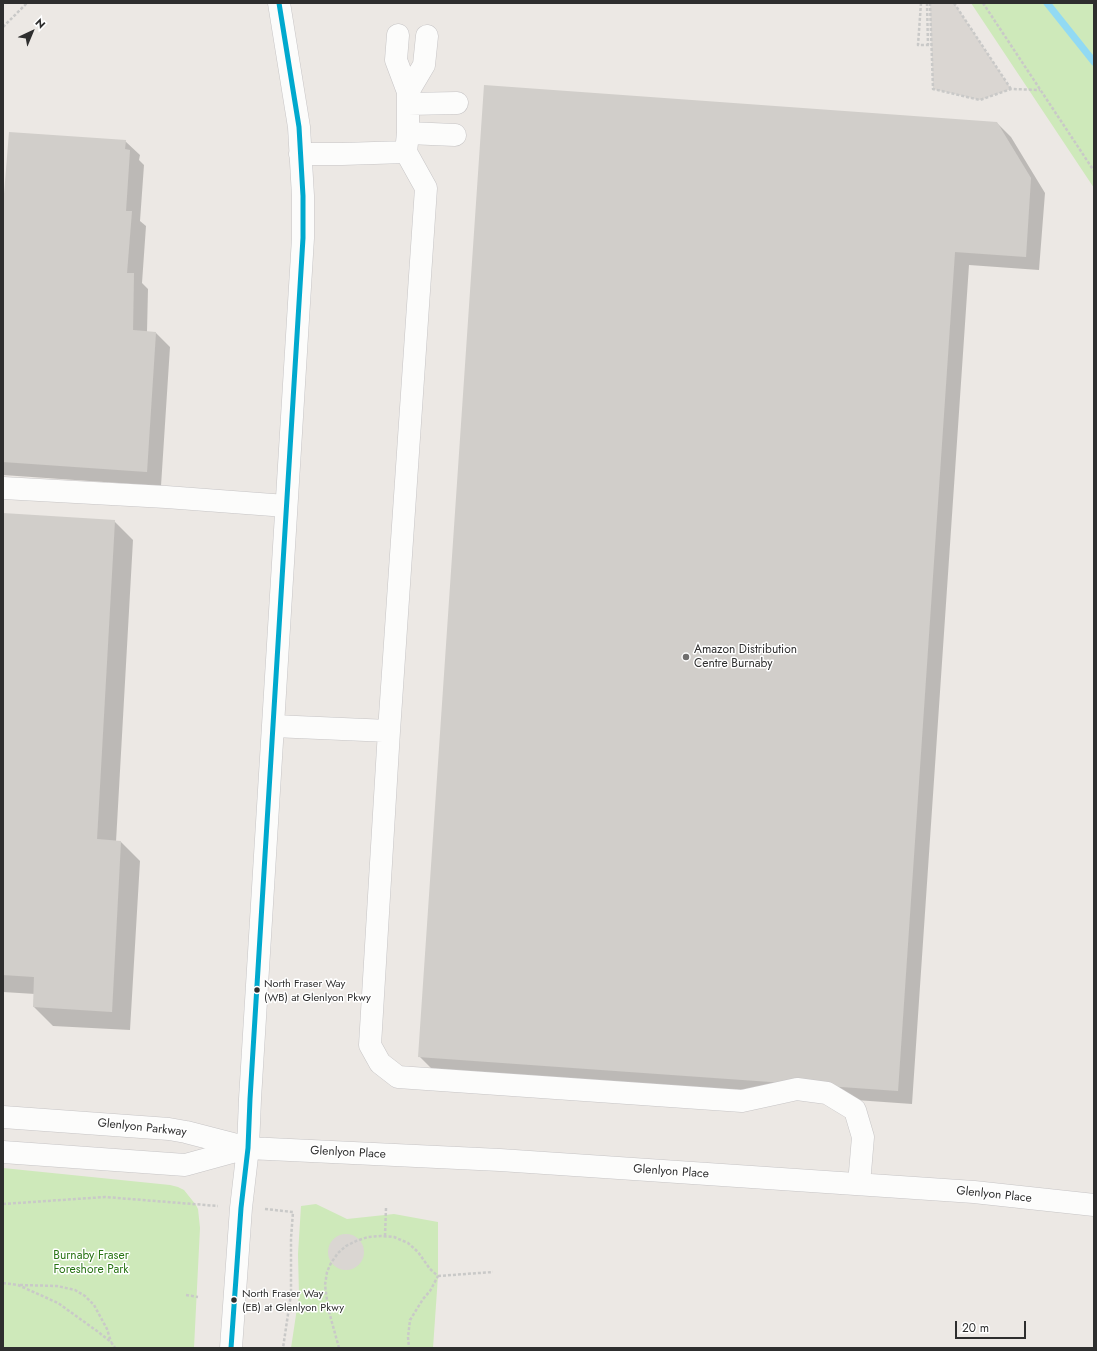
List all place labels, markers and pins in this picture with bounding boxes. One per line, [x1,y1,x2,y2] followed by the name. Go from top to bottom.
[694,643,797,671] place label: Amazon Distribution Centre Burnaby
[681,652,691,662] marker: Amazon Distribution Centre Burnaby
[264,977,371,1003] place label: North Fraser Way (WB) at Glenlyon Pkwy
[252,985,262,995] marker: North Fraser Way (WB) at Glenlyon Pkwy
[242,1287,344,1313] place label: North Fraser Way (EB) at Glenlyon Pkwy
[229,1295,239,1305] marker: North Fraser Way (EB) at Glenlyon Pkwy

